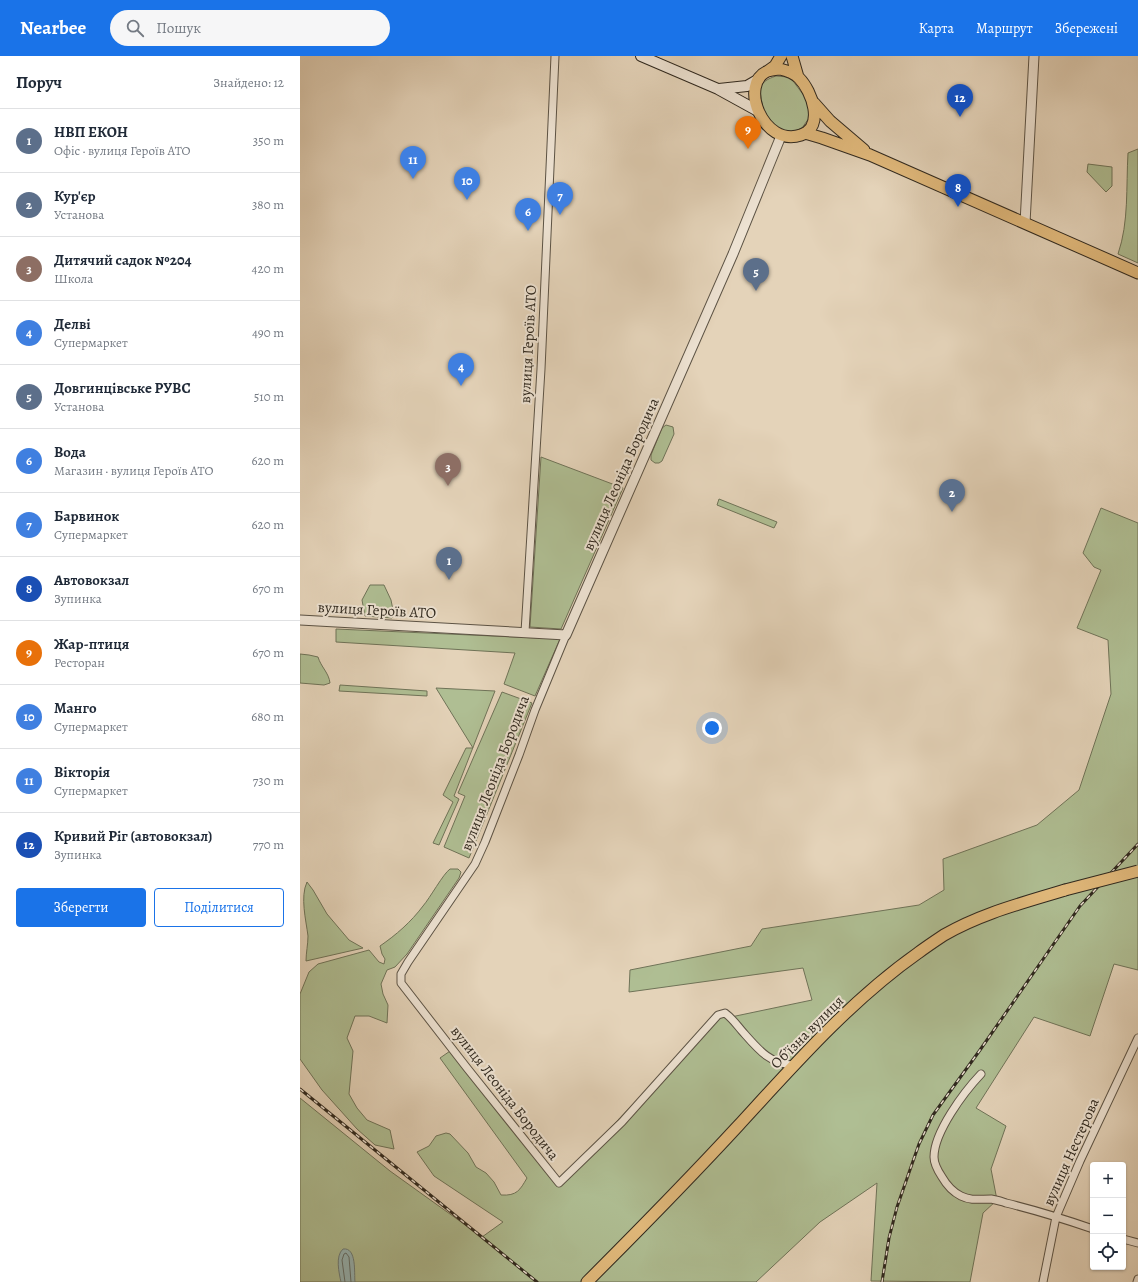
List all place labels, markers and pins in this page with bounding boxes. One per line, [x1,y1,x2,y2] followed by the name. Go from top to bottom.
[947,84,973,117] pin: 12
[735,116,761,149] pin: 9
[400,146,426,179] pin: 11
[454,167,480,200] pin: 10
[945,174,971,207] pin: 8
[547,182,573,215] pin: 7
[515,198,541,231] pin: 6
[743,258,769,291] pin: 5
[448,353,474,386] pin: 4
[435,453,461,486] pin: 3
[939,479,965,512] pin: 2
[436,547,462,580] pin: 1

